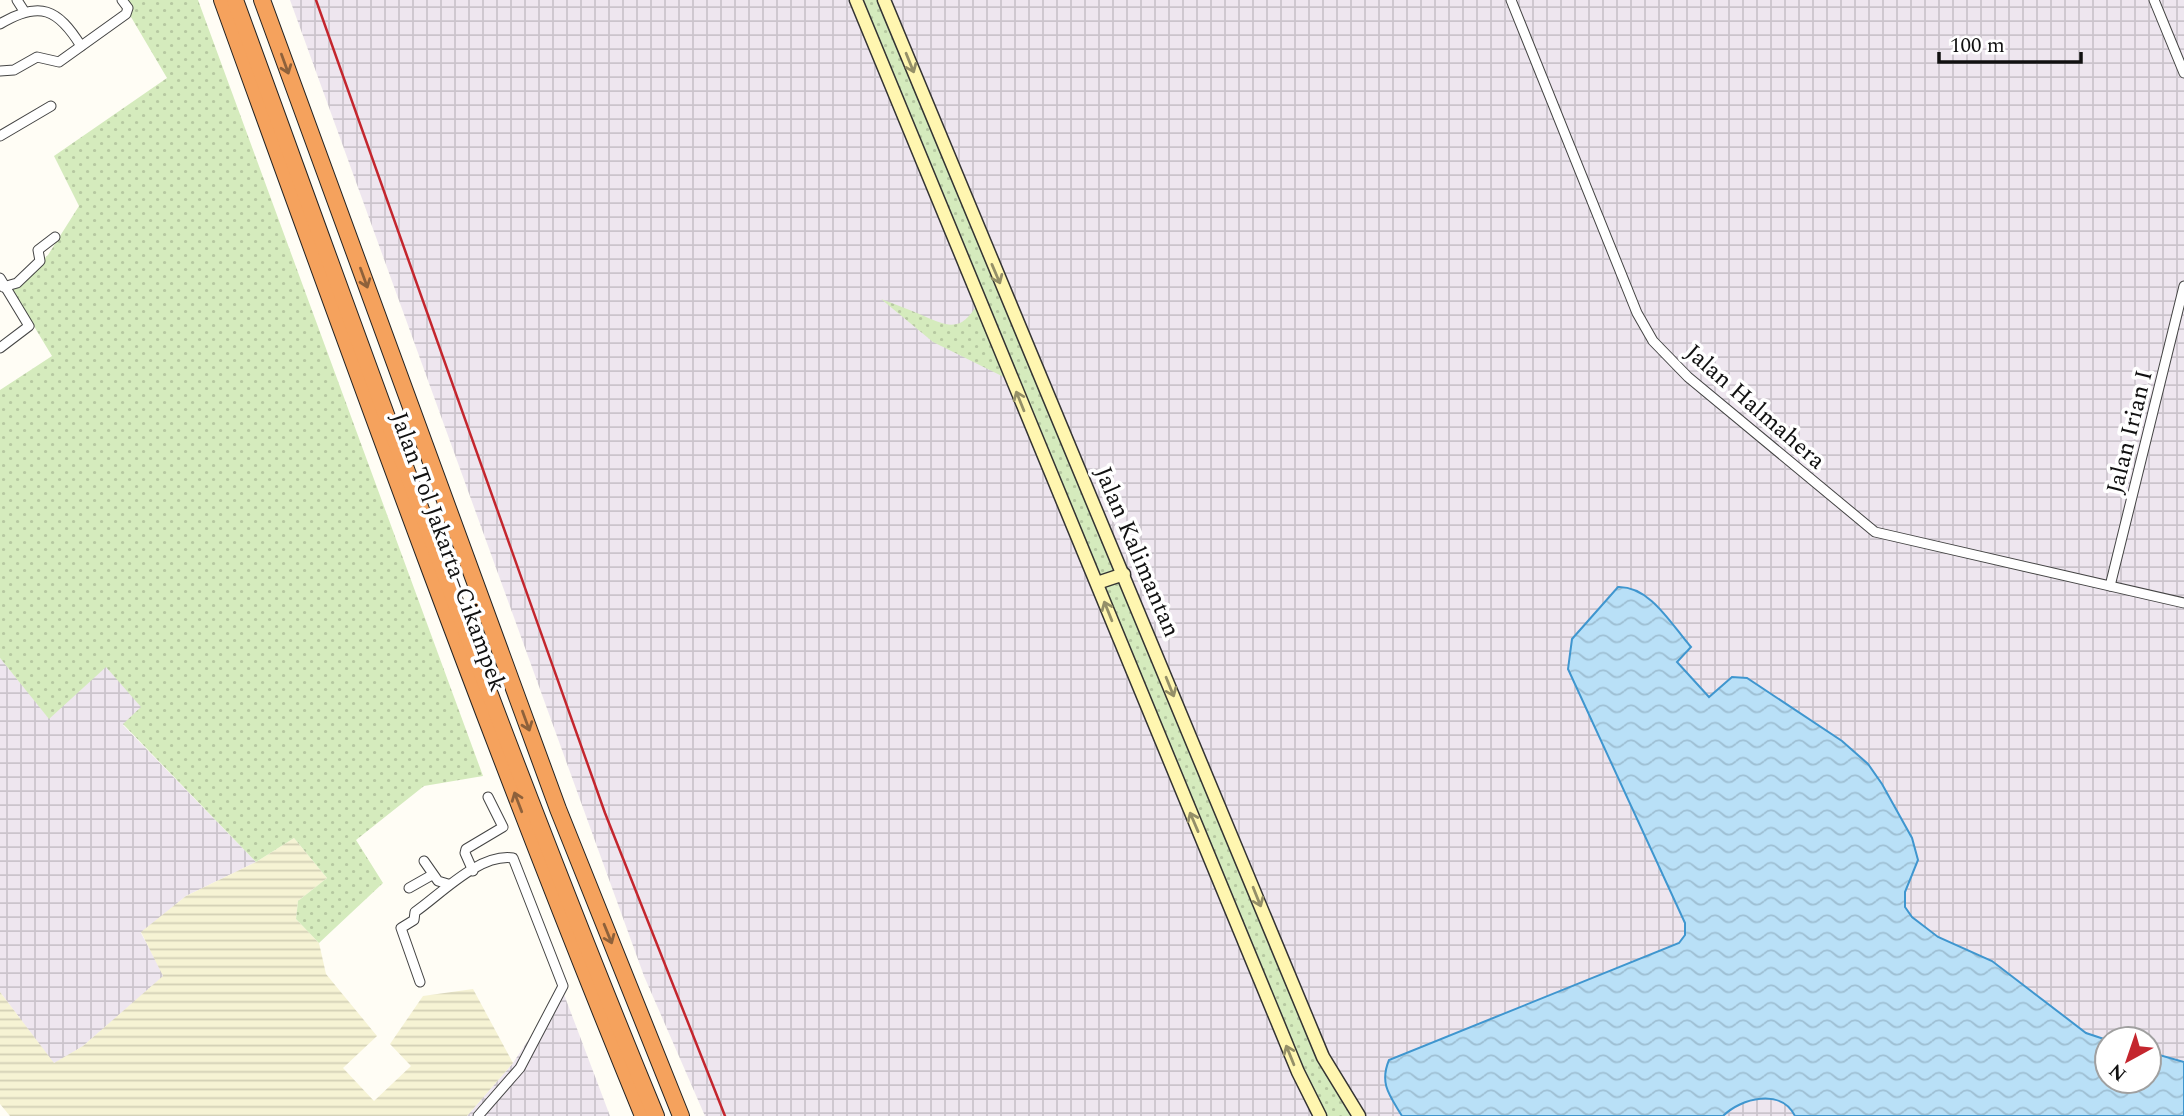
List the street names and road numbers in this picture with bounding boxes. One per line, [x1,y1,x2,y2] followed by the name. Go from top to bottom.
[1677,336,1834,479] street label: Jalan Halmahera
[2097,366,2163,498] street label: Jalan Irian I
[381,407,515,697] street label: Jalan Tol Jakarta–Cikampek
[1085,461,1189,643] street label: Jalan Kalimantan

